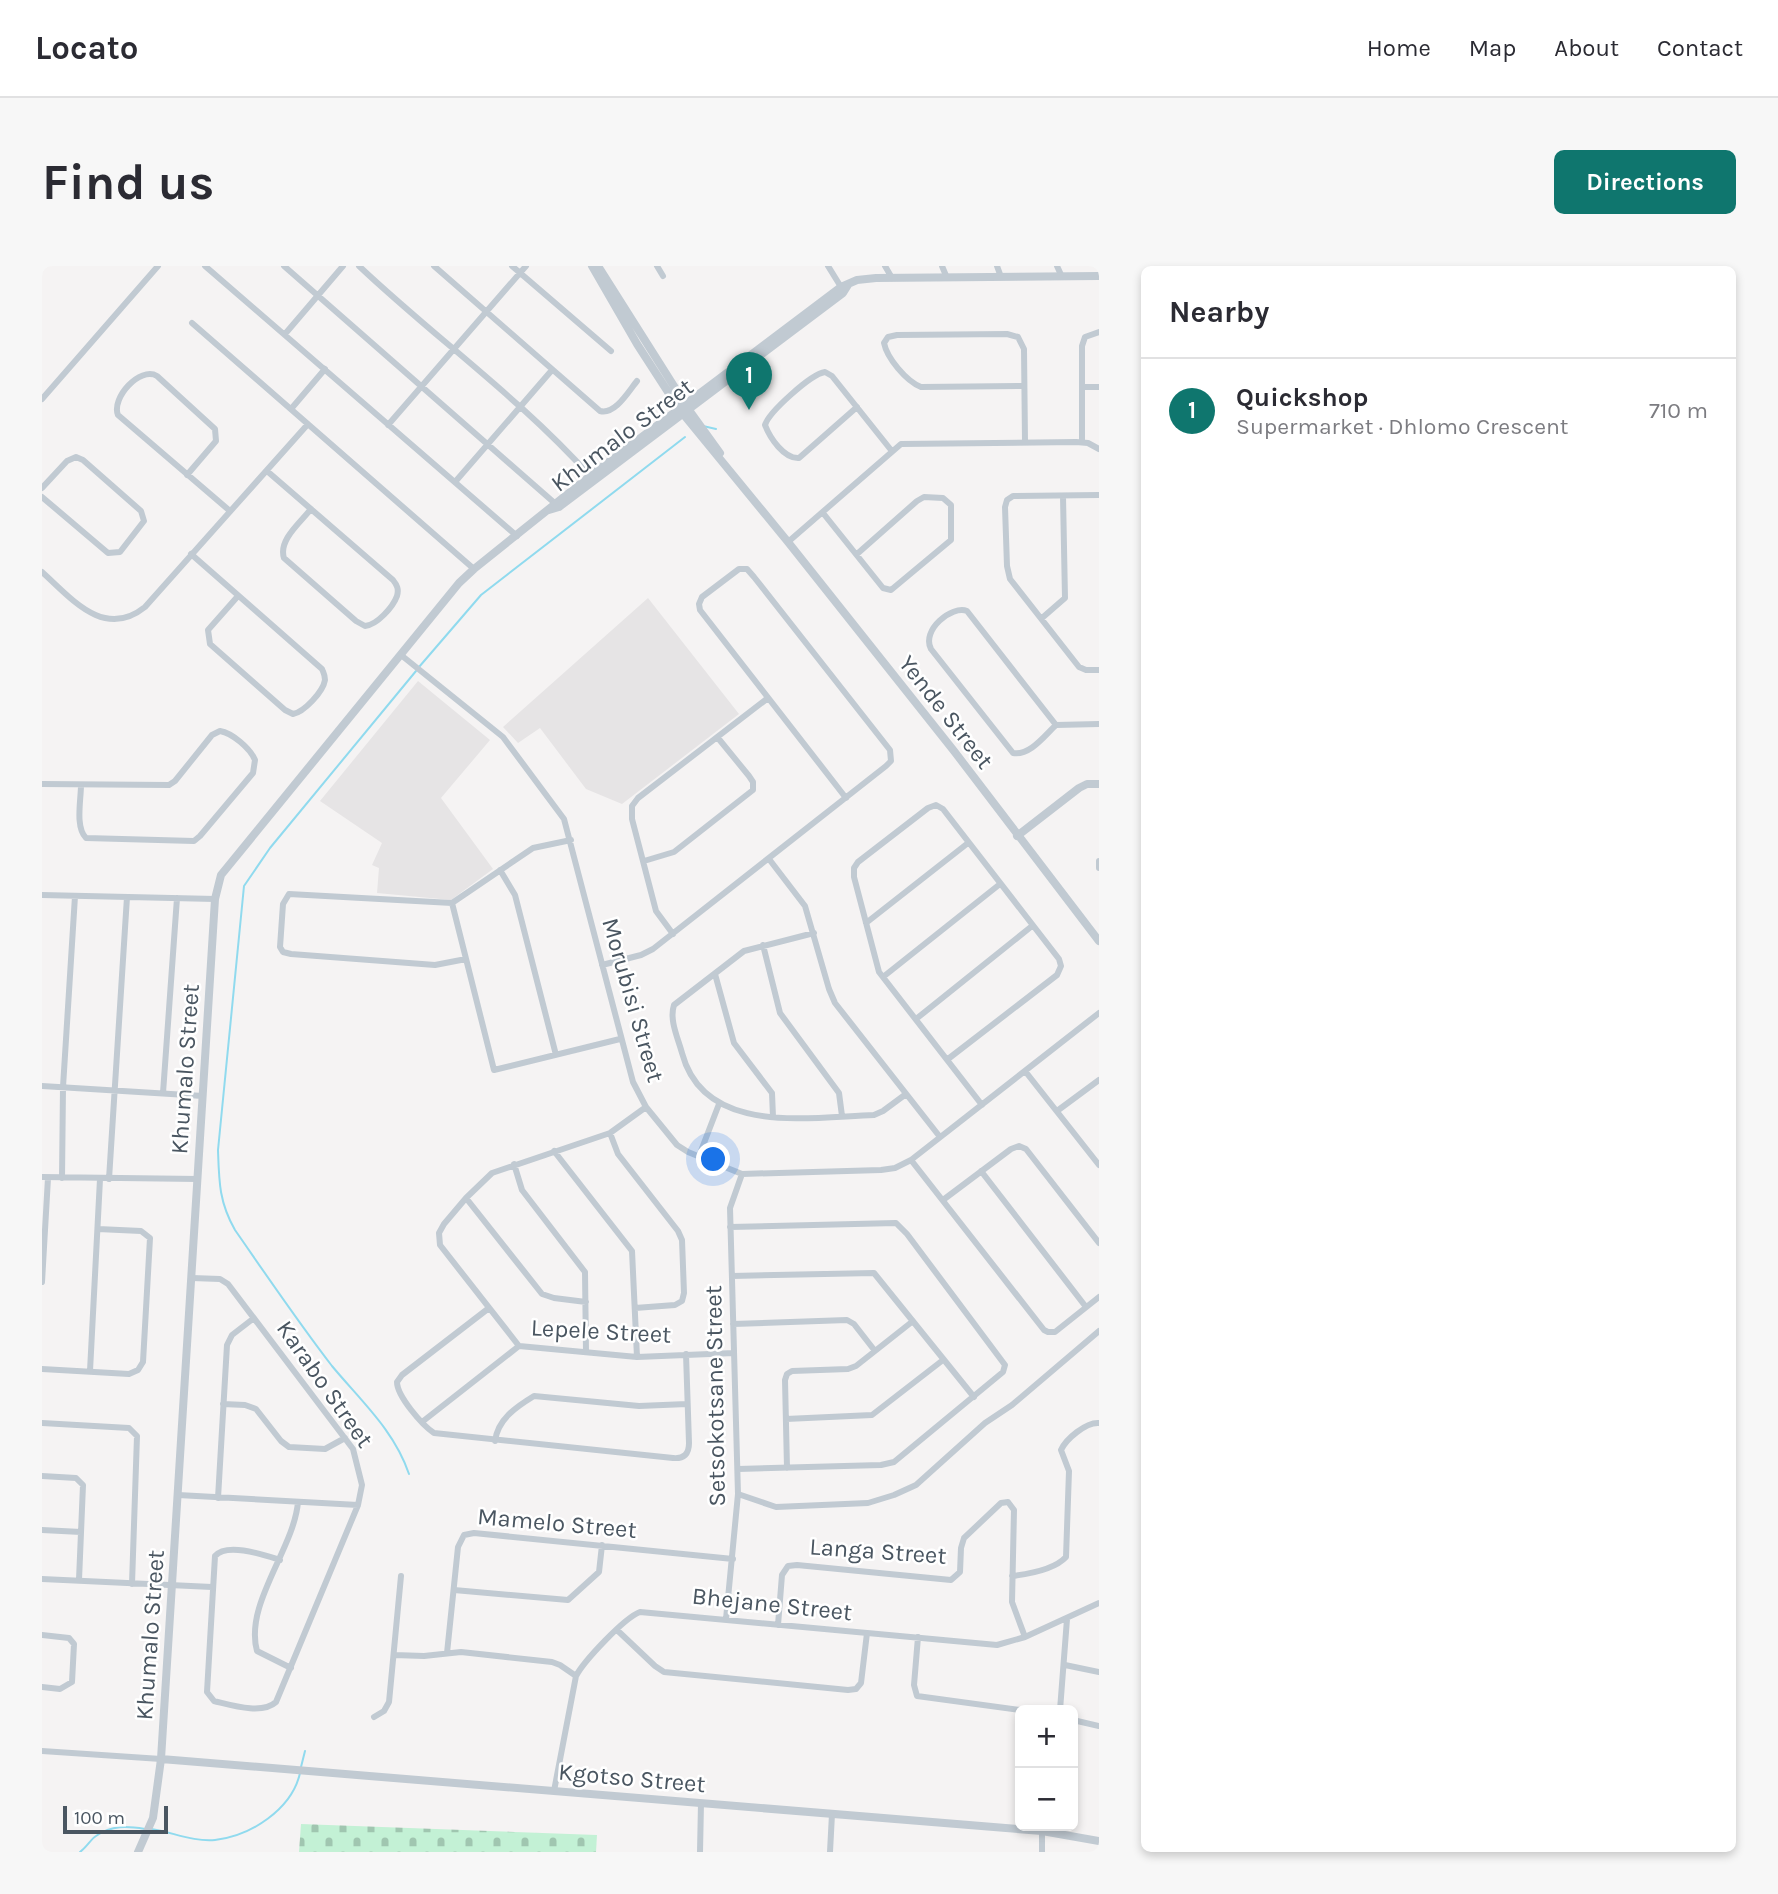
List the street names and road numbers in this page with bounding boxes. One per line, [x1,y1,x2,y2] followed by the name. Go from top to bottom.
[545,372,699,498] street label: Khumalo Street
[893,650,999,774] street label: Yende Street
[596,915,670,1085] street label: Morubisi Street
[165,983,205,1155] street label: Khumalo Street
[699,1285,731,1507] street label: Setsokotsane Street
[530,1313,672,1349] street label: Lepele Street
[271,1315,379,1453] street label: Karabo Street
[476,1502,638,1544] street label: Mamelo Street
[809,1532,947,1570] street label: Langa Street
[130,1549,170,1721] street label: Khumalo Street
[691,1582,853,1626] street label: Bhejane Street
[557,1758,707,1798] street label: Kgotso Street

